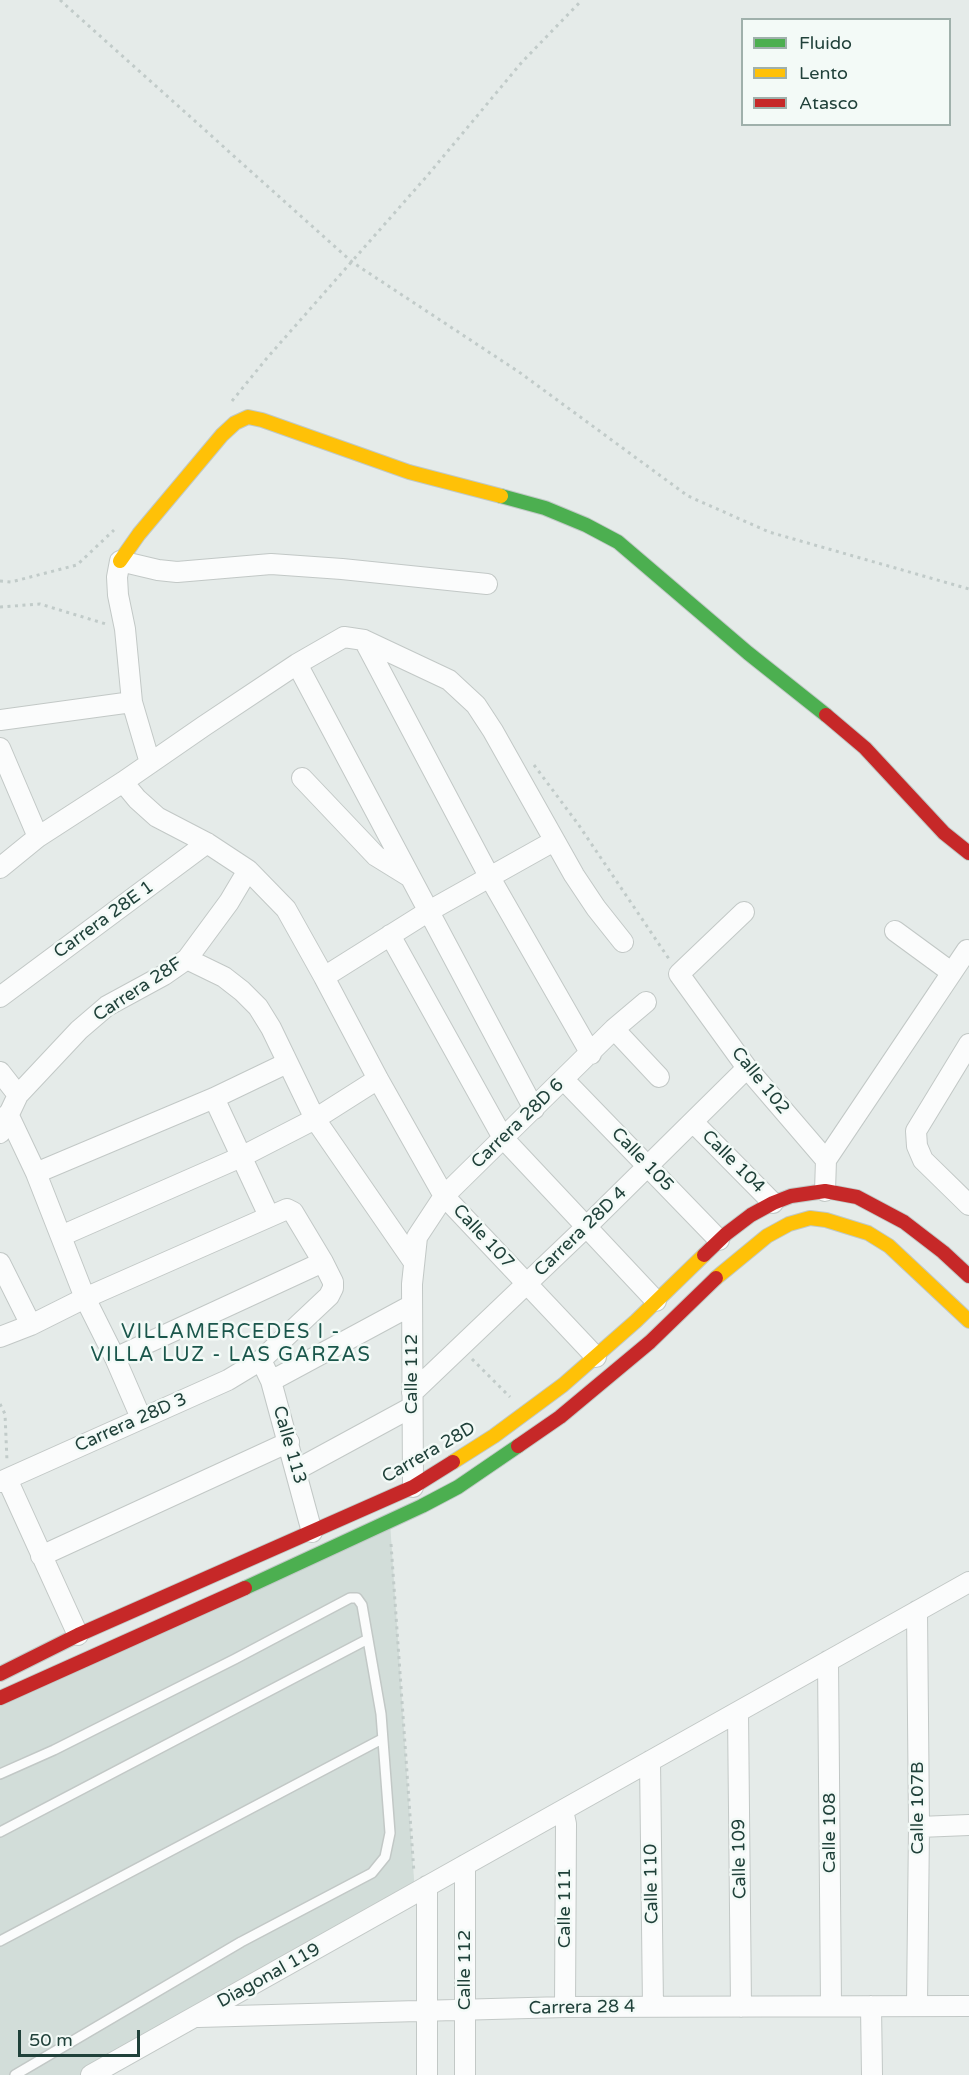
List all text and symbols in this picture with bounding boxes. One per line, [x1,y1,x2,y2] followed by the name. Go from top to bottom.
[741,18,951,126] legend
[799,32,852,54] text: Fluido
[799,62,848,84] text: Lento
[799,92,858,114] text: Atasco
[50,877,158,963] street label: Carrera 28E 1
[90,953,186,1027] street label: Carrera 28F
[726,1043,794,1119] street label: Calle 102
[467,1075,569,1173] street label: Carrera 28D 6
[606,1124,678,1196] street label: Calle 105
[697,1126,769,1198] street label: Calle 104
[530,1183,632,1281] street label: Carrera 28D 4
[448,1200,518,1274] street label: Calle 107
[91,1321,371,1368] district label: VILLAMERCEDES I - VILLA LUZ - LAS GARZAS
[401,1334,423,1414] street label: Calle 112
[72,1389,190,1457] street label: Carrera 28D 3
[268,1403,310,1487] street label: Calle 113
[379,1418,479,1488] street label: Carrera 28D
[907,1762,929,1854] street label: Calle 107B
[819,1793,841,1873] street label: Calle 108
[729,1819,751,1899] street label: Calle 109
[641,1844,663,1924] street label: Calle 110
[554,1868,576,1948] street label: Calle 111
[454,1930,476,2010] street label: Calle 112
[214,1939,324,2013] street label: Diagonal 119
[529,1996,635,2020] street label: Carrera 28 4
[21,2018,142,2056] scale bar
[29,2029,73,2051] text: 50 m

